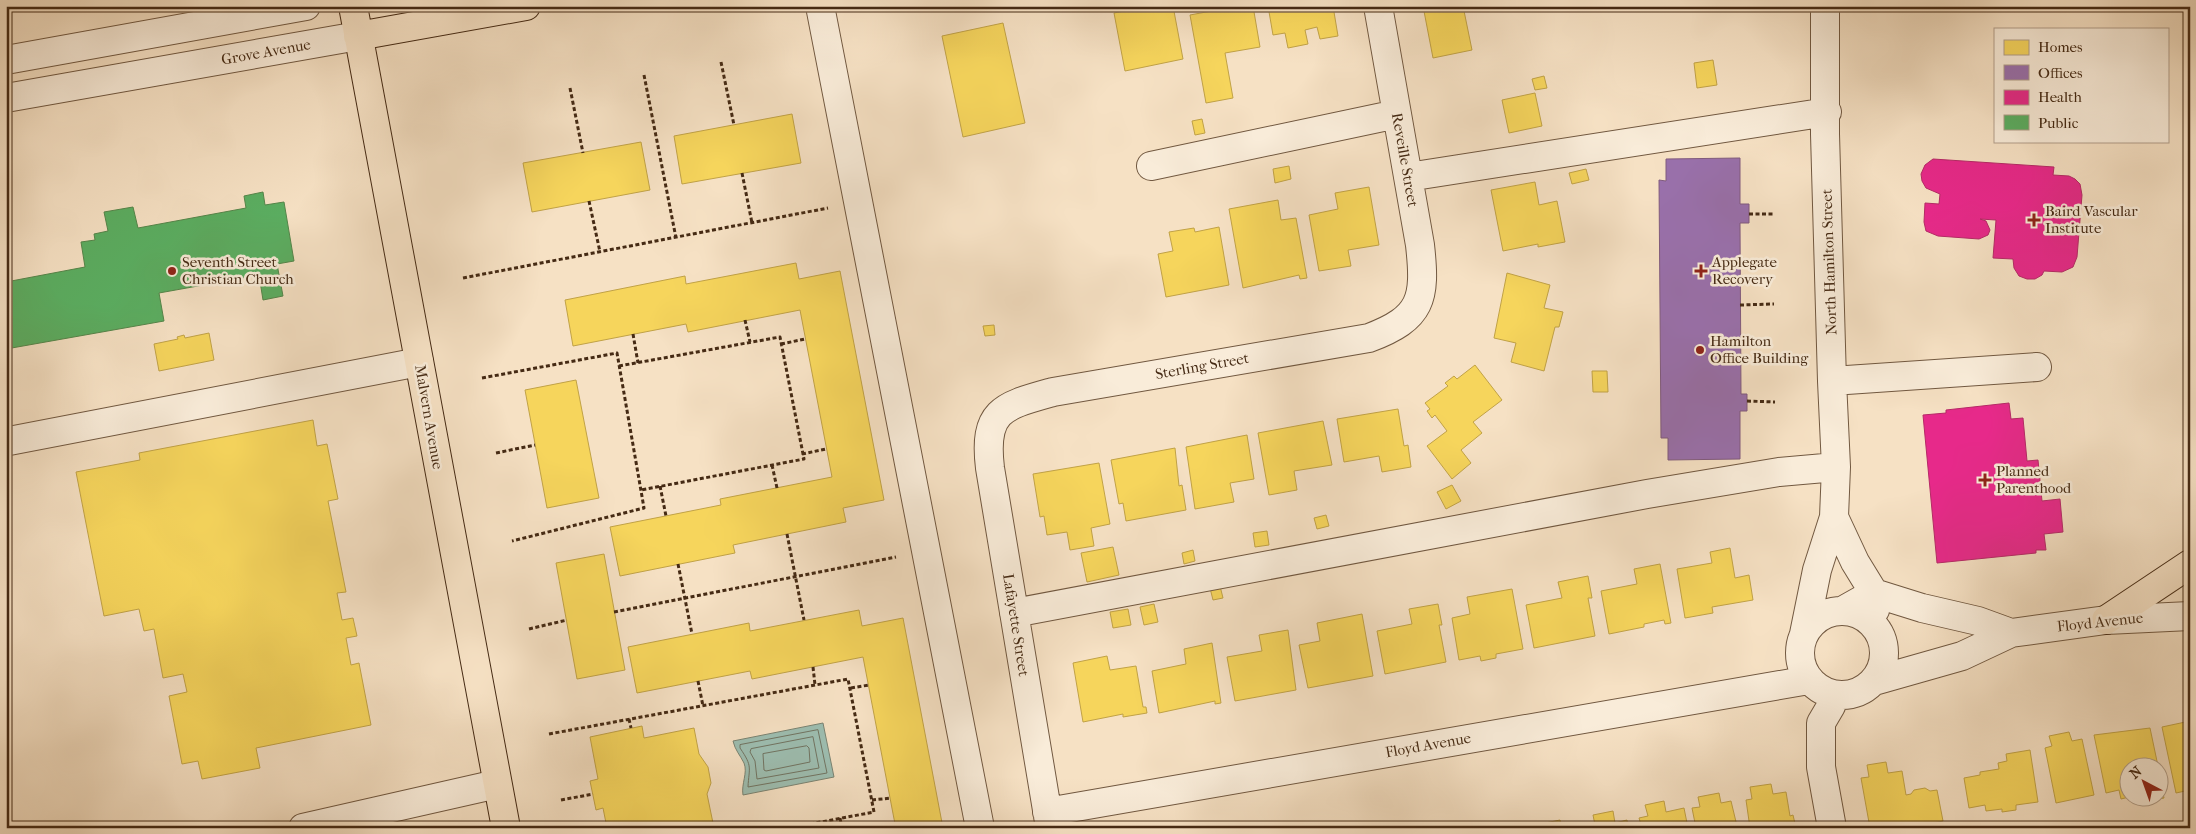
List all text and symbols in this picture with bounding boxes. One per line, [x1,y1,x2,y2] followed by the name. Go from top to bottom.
[1994,28,2168,142] legend
[220,35,313,69] street label: Grove Avenue
[2038,38,2083,56] text: Homes
[2038,64,2083,82] text: Offices
[2038,88,2082,106] text: Health
[1388,111,1422,209] street label: Reveille Street
[2038,114,2079,132] text: Public
[1817,188,1841,335] street label: North Hamilton Street
[2045,202,2138,237] place label: Baird Vascular Institute
[2027,213,2041,227] marker: Baird Vascular Institute
[182,253,294,288] place label: Seventh Street Christian Church
[1711,253,1778,288] place label: Applegate Recovery
[1694,264,1708,278] marker: Applegate Recovery
[166,265,178,277] marker: Seventh Street Christian Church
[1710,332,1809,367] place label: Hamilton Office Building
[1694,344,1706,356] marker: Hamilton Office Building
[1154,349,1251,383] street label: Sterling Street
[411,363,447,471] street label: Malvern Avenue
[1996,462,2072,497] place label: Planned Parenthood
[1978,473,1992,487] marker: Planned Parenthood
[999,572,1033,678] street label: Lafayette Street
[2056,608,2145,635] street label: Floyd Avenue
[1384,729,1473,761] street label: Floyd Avenue
[2118,756,2168,806] north arrow
[2126,762,2146,782] text: N

